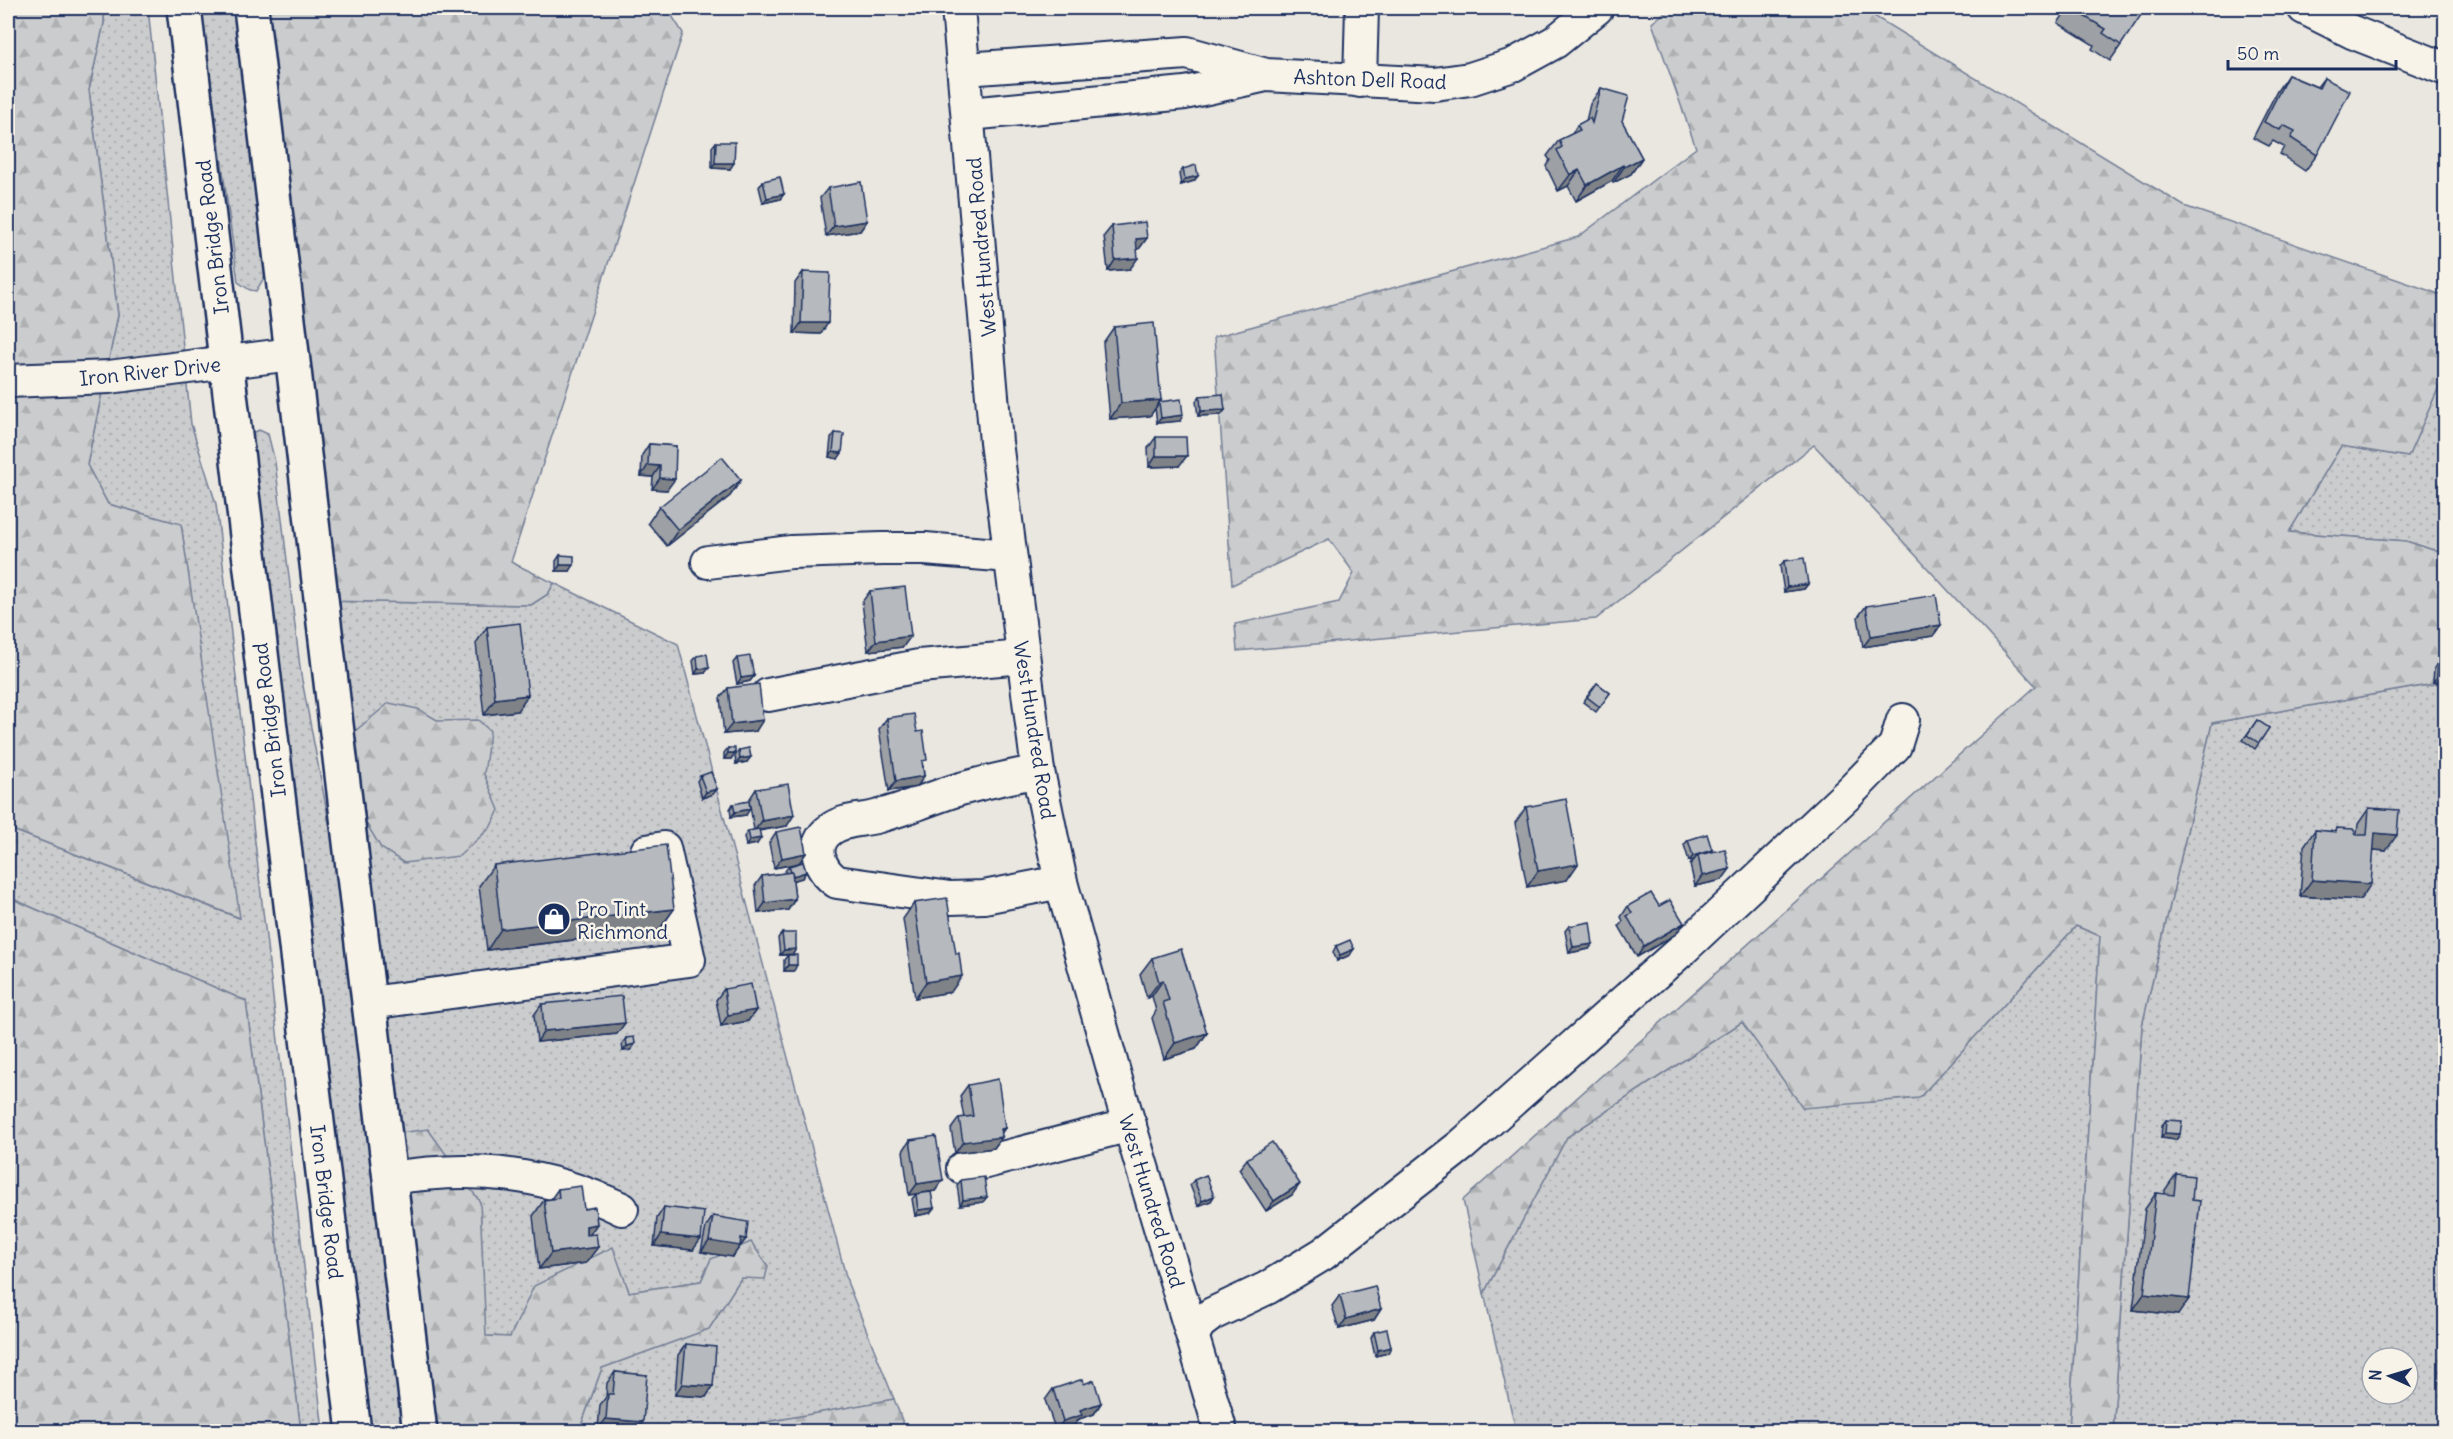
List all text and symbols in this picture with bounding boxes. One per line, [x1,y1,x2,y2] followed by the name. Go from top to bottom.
[2228,33,2396,71] scale bar
[2237,42,2279,65] text: 50 m
[1293,64,1447,94] street label: Ashton Dell Road
[961,156,1001,338] street label: West Hundred Road
[190,158,234,316] street label: Iron Bridge Road
[78,351,222,391] street label: Iron River Drive
[1009,639,1061,821] street label: West Hundred Road
[247,641,291,799] street label: Iron Bridge Road
[577,896,668,944] place label: Pro Tint Richmond
[536,901,572,937] shop icon: Pro Tint Richmond
[1114,1111,1190,1291] street label: West Hundred Road
[305,1123,349,1281] street label: Iron Bridge Road
[2360,1346,2420,1406] north arrow
[2365,1369,2385,1381] text: N

